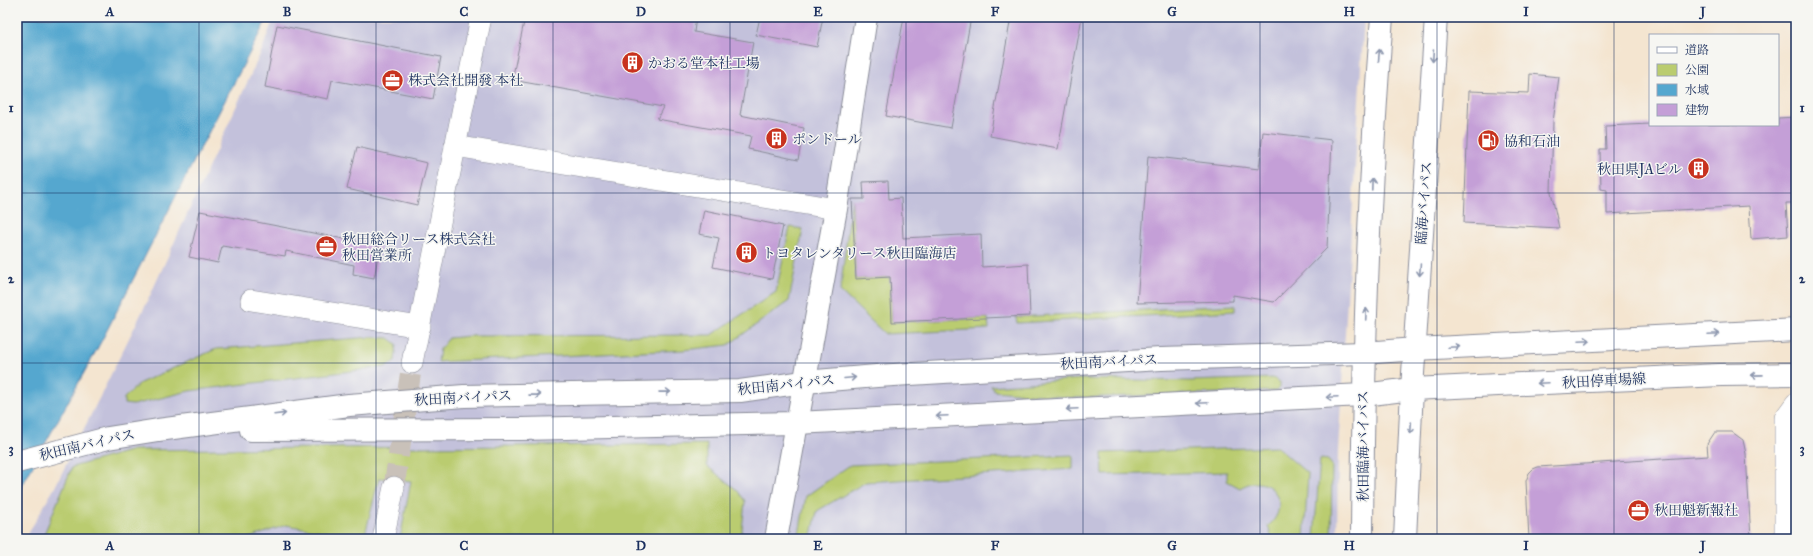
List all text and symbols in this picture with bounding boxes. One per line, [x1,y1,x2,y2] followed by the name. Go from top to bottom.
[105,4,115,20] text: A
[283,4,292,20] text: B
[460,4,469,20] text: C
[636,4,646,20] text: D
[813,4,823,20] text: E
[991,4,1000,20] text: F
[1167,4,1177,20] text: G
[1343,4,1355,20] text: H
[1523,4,1529,20] text: I
[1698,4,1706,20] text: J
[1649,34,1779,126] legend
[1685,43,1709,57] text: 道路
[1375,49,1382,62] one-way arrow
[1430,49,1437,62] one-way arrow
[619,50,645,76] building icon: かおる堂本社工場
[648,55,760,72] place label: かおる堂本社工場
[1685,63,1709,77] text: 公園
[380,67,406,93] office icon: 株式会社開發 本社
[408,72,523,89] place label: 株式会社開發 本社
[1685,83,1709,97] text: 水域
[8,100,14,116] text: 1
[1799,100,1805,116] text: 1
[1685,103,1709,117] text: 建物
[763,126,789,152] building icon: ポンドール
[1476,128,1502,154] fuel station icon: 協和石油
[792,131,862,148] place label: ポンドール
[1504,133,1560,150] place label: 協和石油
[1685,156,1711,182] building icon: 秋田県JAビル
[1413,161,1435,245] street label: 臨海バイパス
[1597,161,1682,179] place label: 秋田県JAビル
[1368,178,1375,191] one-way arrow
[342,231,495,264] place label: 秋田総合リース株式会社 秋田営業所
[313,234,339,260] office icon: 秋田総合リース株式会社 秋田営業所
[734,240,760,266] building icon: トヨタレンタリース秋田臨海店
[762,245,956,262] place label: トヨタレンタリース秋田臨海店
[1416,263,1424,276] one-way arrow
[8,271,15,287] text: 2
[1799,271,1806,287] text: 2
[1362,308,1370,321] one-way arrow
[1707,330,1720,338] one-way arrow
[1577,337,1590,344] one-way arrow
[1447,343,1460,351] one-way arrow
[1060,351,1158,373] street label: 秋田南バイパス
[1562,370,1646,392] street label: 秋田停車場線
[737,371,835,399] street label: 秋田南バイパス
[1751,371,1764,379] one-way arrow
[843,374,856,382] one-way arrow
[1537,380,1550,387] one-way arrow
[414,387,512,409] street label: 秋田南バイパス
[658,389,671,396] one-way arrow
[1355,390,1372,502] street label: 秋田臨海バイパス
[528,391,541,399] one-way arrow
[1326,393,1339,400] one-way arrow
[1196,399,1209,407] one-way arrow
[1066,406,1079,413] one-way arrow
[273,410,286,418] one-way arrow
[936,412,949,419] one-way arrow
[1407,421,1414,434] one-way arrow
[37,426,137,464] street label: 秋田南バイパス
[8,441,14,457] text: 3
[1799,441,1805,457] text: 3
[1625,497,1651,523] office icon: 秋田魁新報社
[1654,502,1738,519] place label: 秋田魁新報社
[105,538,115,554] text: A
[283,538,292,554] text: B
[460,538,469,554] text: C
[636,538,646,554] text: D
[813,538,823,554] text: E
[991,538,1000,554] text: F
[1167,538,1177,554] text: G
[1343,538,1355,554] text: H
[1523,538,1529,554] text: I
[1698,538,1706,554] text: J

